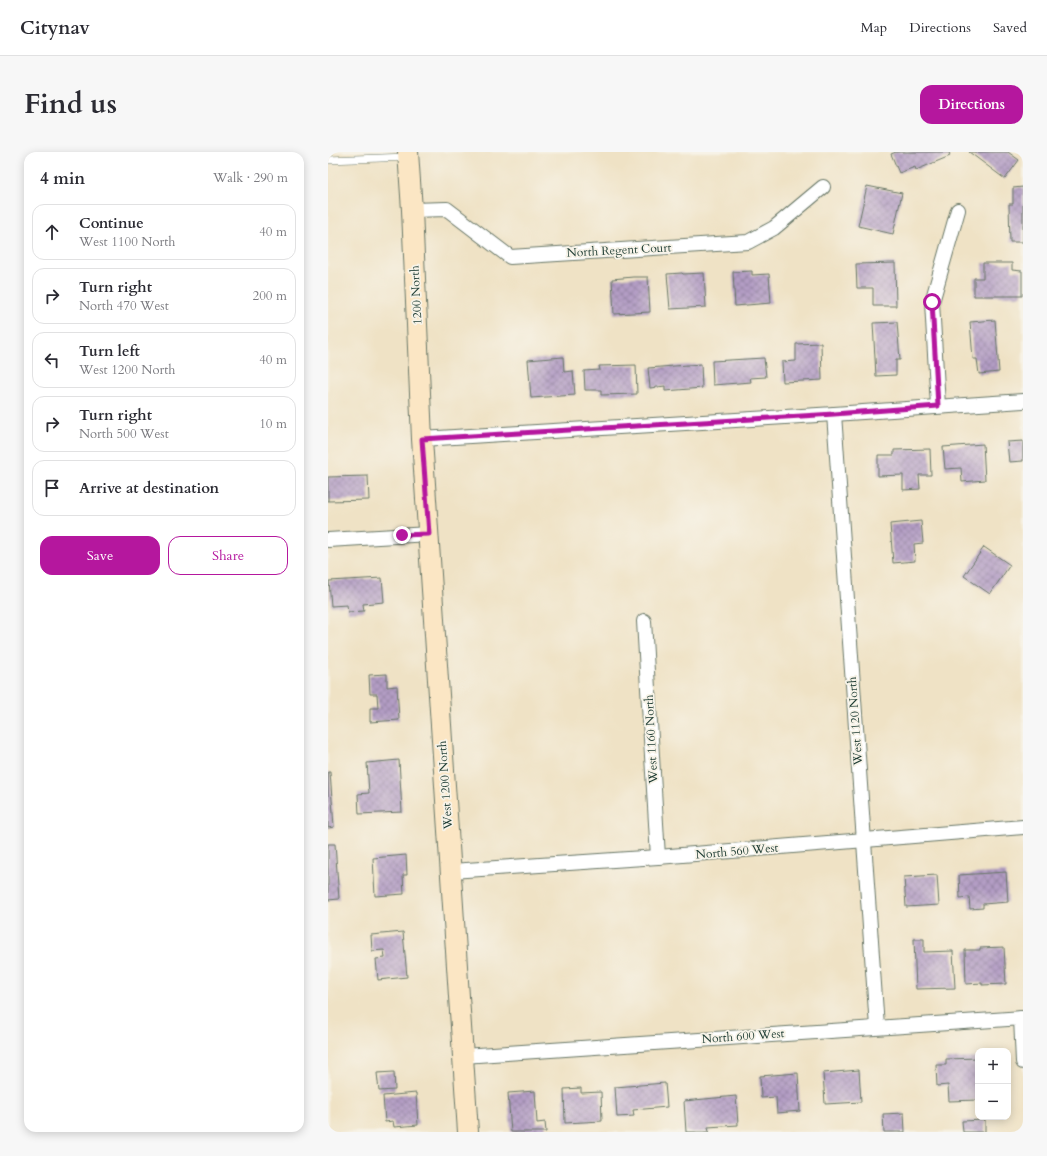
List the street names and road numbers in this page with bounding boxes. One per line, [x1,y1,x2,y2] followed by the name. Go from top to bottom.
[566,239,672,261] street label: North Regent Court
[406,265,426,325] street label: 1200 North
[844,676,866,767] street label: West 1120 North
[641,694,661,785] street label: West 1160 North
[434,740,456,831] street label: West 1200 North
[695,839,779,863] street label: North 560 West
[701,1025,785,1047] street label: North 600 West

